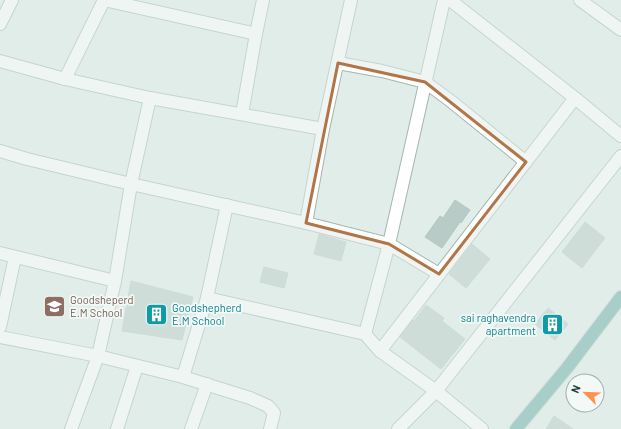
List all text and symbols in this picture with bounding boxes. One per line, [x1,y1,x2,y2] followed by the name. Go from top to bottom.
[42,293,68,319] school or university icon: Goodsheperd E.M School
[70,293,134,319] place label: Goodsheperd E.M School
[144,301,170,327] building icon: Goodshepherd E.M School
[172,301,241,327] place label: Goodshepherd E.M School
[461,311,536,337] place label: sai raghavendra apartment
[539,311,565,337] building icon: sai raghavendra apartment
[565,373,605,413] north arrow
[568,383,583,395] text: N

